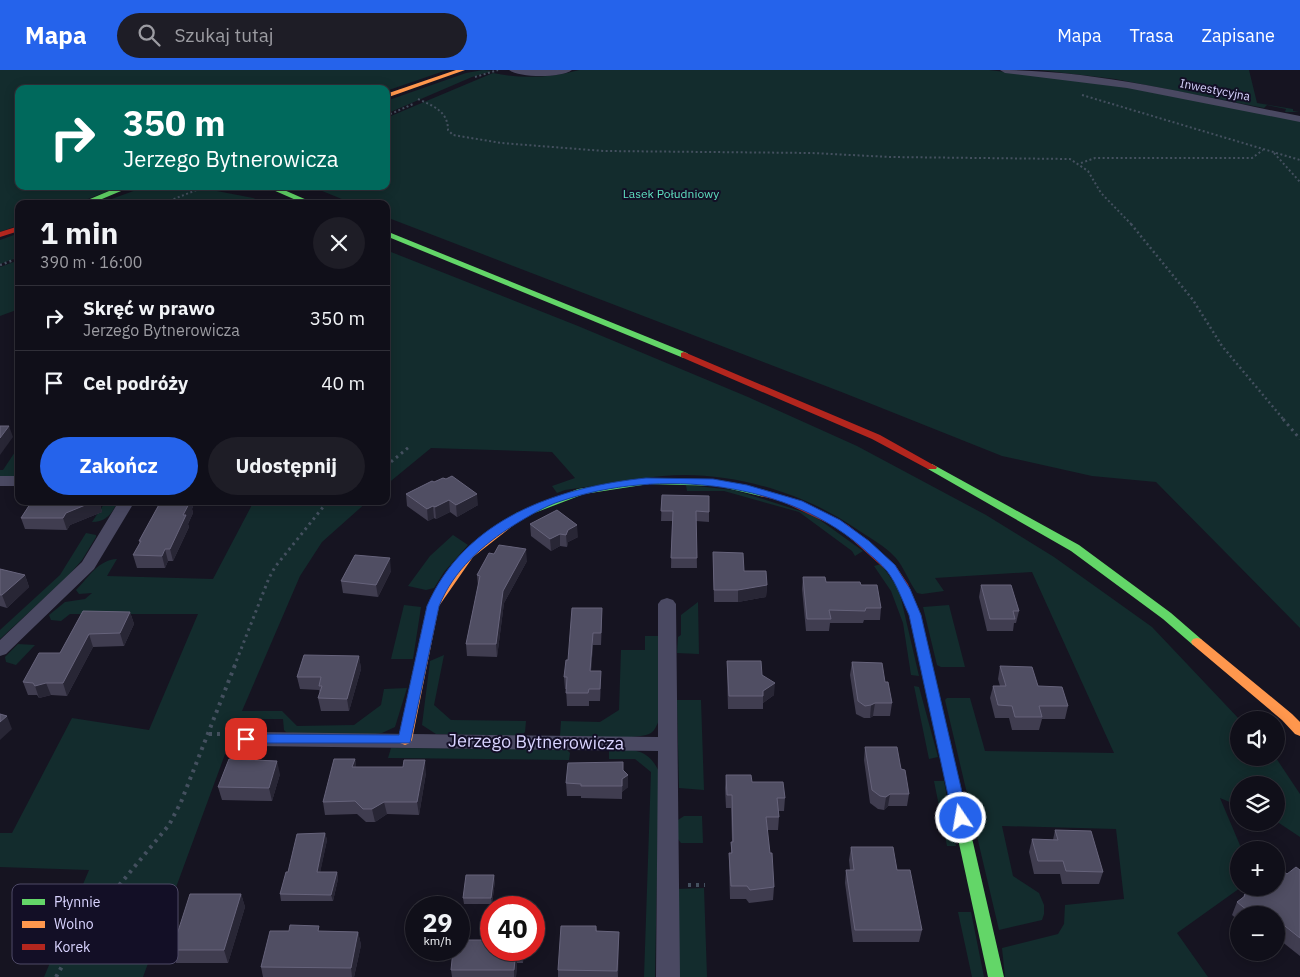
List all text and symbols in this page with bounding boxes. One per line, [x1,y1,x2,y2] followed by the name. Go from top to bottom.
[117,13,467,58] search box
[25,19,87,51] text: Mapa
[135,21,163,49] icon: search
[175,23,274,47] text: Szukaj tutaj
[1057,24,1102,47] text: Mapa
[1130,24,1174,47] text: Trasa
[1202,24,1275,47] text: Zapisane
[1179,75,1252,104] street label: Inwestycyjna
[123,100,226,146] text: 350 m
[40,105,105,170] icon: right
[123,144,338,173] text: Jerzego Bytnerowicza
[623,186,719,201] park label: Lasek Południowy
[40,213,118,252] text: 1 min
[313,217,365,269] button: close
[40,252,142,272] text: 390 m · 16:00
[83,296,215,320] text: Skręć w prawo
[40,304,68,332] icon: right
[310,306,365,330] text: 350 m
[83,320,240,340] text: Jerzego Bytnerowicza
[40,369,68,397] icon: arrive
[83,371,188,395] text: Cel podróży
[321,371,365,395] text: 40 m
[40,437,198,495] button: Zakończ
[208,437,365,495] button: Udostępnij
[1230,711,1285,961] map controls
[1230,711,1285,766] button: sound
[225,718,267,760] pin
[232,725,260,753] icon: arrive
[448,728,625,755] street label: Jerzego Bytnerowicza
[1230,776,1285,831] button: layers
[934,791,986,843] position arrow
[1230,841,1285,896] button: +
[12,884,178,964] legend
[54,893,101,911] text: Płynnie
[480,896,545,961] speed limit sign: 40
[422,906,453,939] text: 29
[1230,906,1285,961] button: −
[54,915,94,933] text: Wolno
[423,933,452,948] text: km/h
[54,938,91,956] text: Korek

